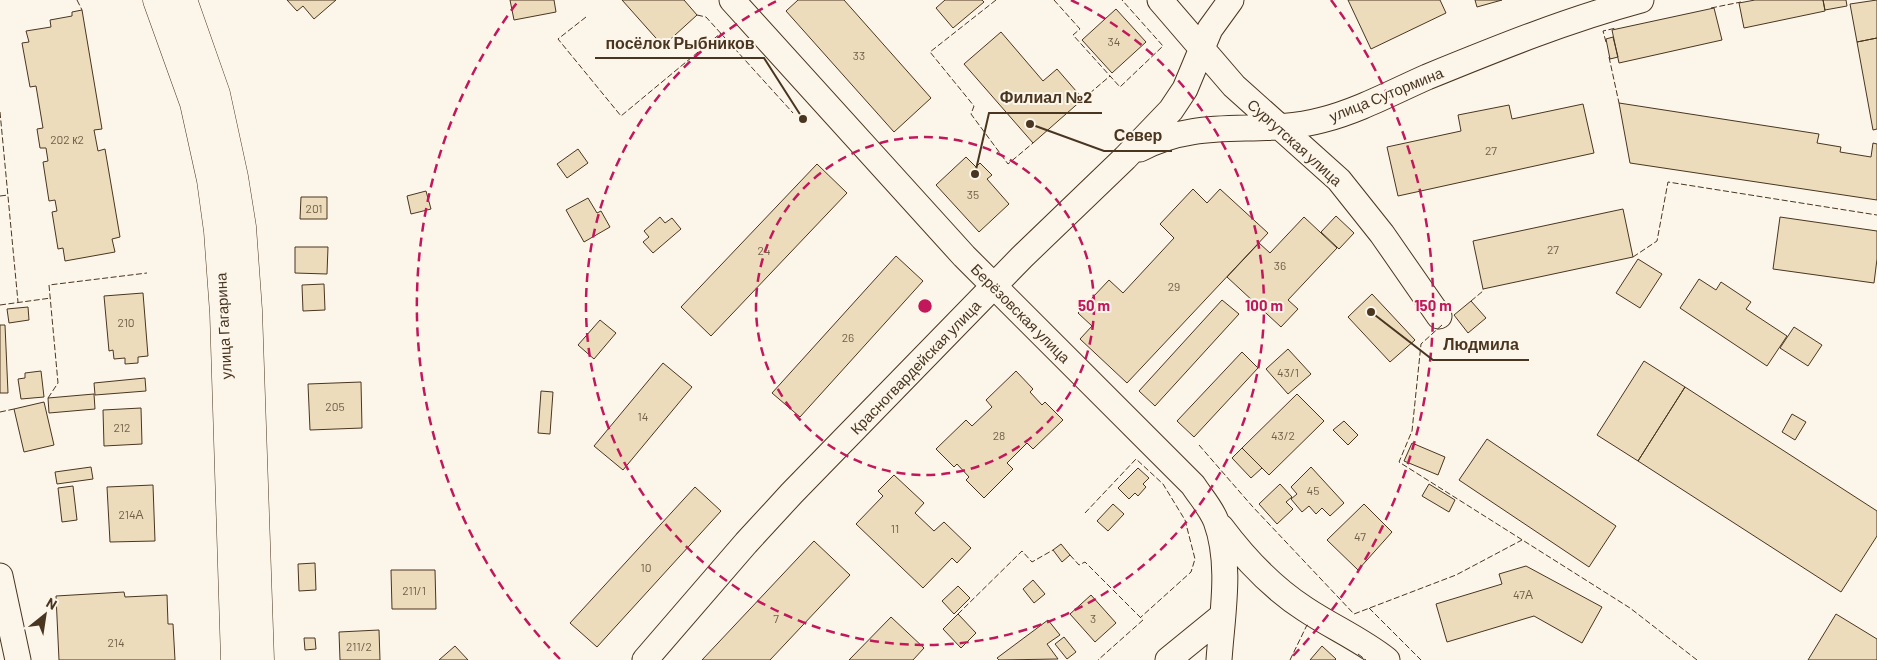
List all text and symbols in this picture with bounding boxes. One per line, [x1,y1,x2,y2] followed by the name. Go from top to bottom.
[595,27,764,58] callout: посёлок Рыбников
[605,33,755,52] text: посёлок Рыбников
[1108,34,1120,48] house number: 34
[853,48,865,62] house number: 33
[1326,63,1446,125] street label: улица Сутормина
[989,82,1102,113] callout: Филиал №2
[1000,87,1092,106] text: Филиал №2
[1244,95,1347,190] street label: Сургутская улица
[1104,120,1172,151] callout: Север
[1114,125,1163,144] text: Север
[50,132,84,146] house number: 202 к2
[1485,143,1497,157] house number: 27
[967,187,979,201] house number: 35
[305,201,323,215] house number: 201
[1547,242,1559,256] house number: 27
[757,243,771,257] house number: 24
[1274,258,1286,272] house number: 36
[968,260,1075,367] street label: Берёзовская улица
[211,272,235,380] street label: улица Гагарина
[1168,279,1180,293] house number: 29
[846,296,984,438] street label: Красногвардейская улица
[1078,296,1110,314] text: 50 m
[1245,296,1283,314] text: 100 m
[1414,296,1452,314] text: 150 m
[916,297,934,315] centre of rings
[117,315,135,329] house number: 210
[1433,329,1529,360] callout: Людмила
[842,330,854,344] house number: 26
[1443,334,1519,353] text: Людмила
[1277,365,1299,379] house number: 43/1
[325,399,345,413] house number: 205
[638,409,648,423] house number: 14
[114,420,130,434] house number: 212
[993,428,1005,442] house number: 28
[1271,428,1295,442] house number: 43/2
[1307,483,1319,497] house number: 45
[118,507,144,521] house number: 214А
[891,521,899,535] house number: 11
[1354,529,1366,543] house number: 47
[641,560,651,574] house number: 10
[402,583,426,597] house number: 211/1
[1513,587,1533,601] house number: 47А
[20,590,70,640] north arrow
[43,594,60,613] text: N
[773,611,779,625] house number: 7
[1090,611,1096,625] house number: 3
[107,635,125,649] house number: 214
[346,639,372,653] house number: 211/2

